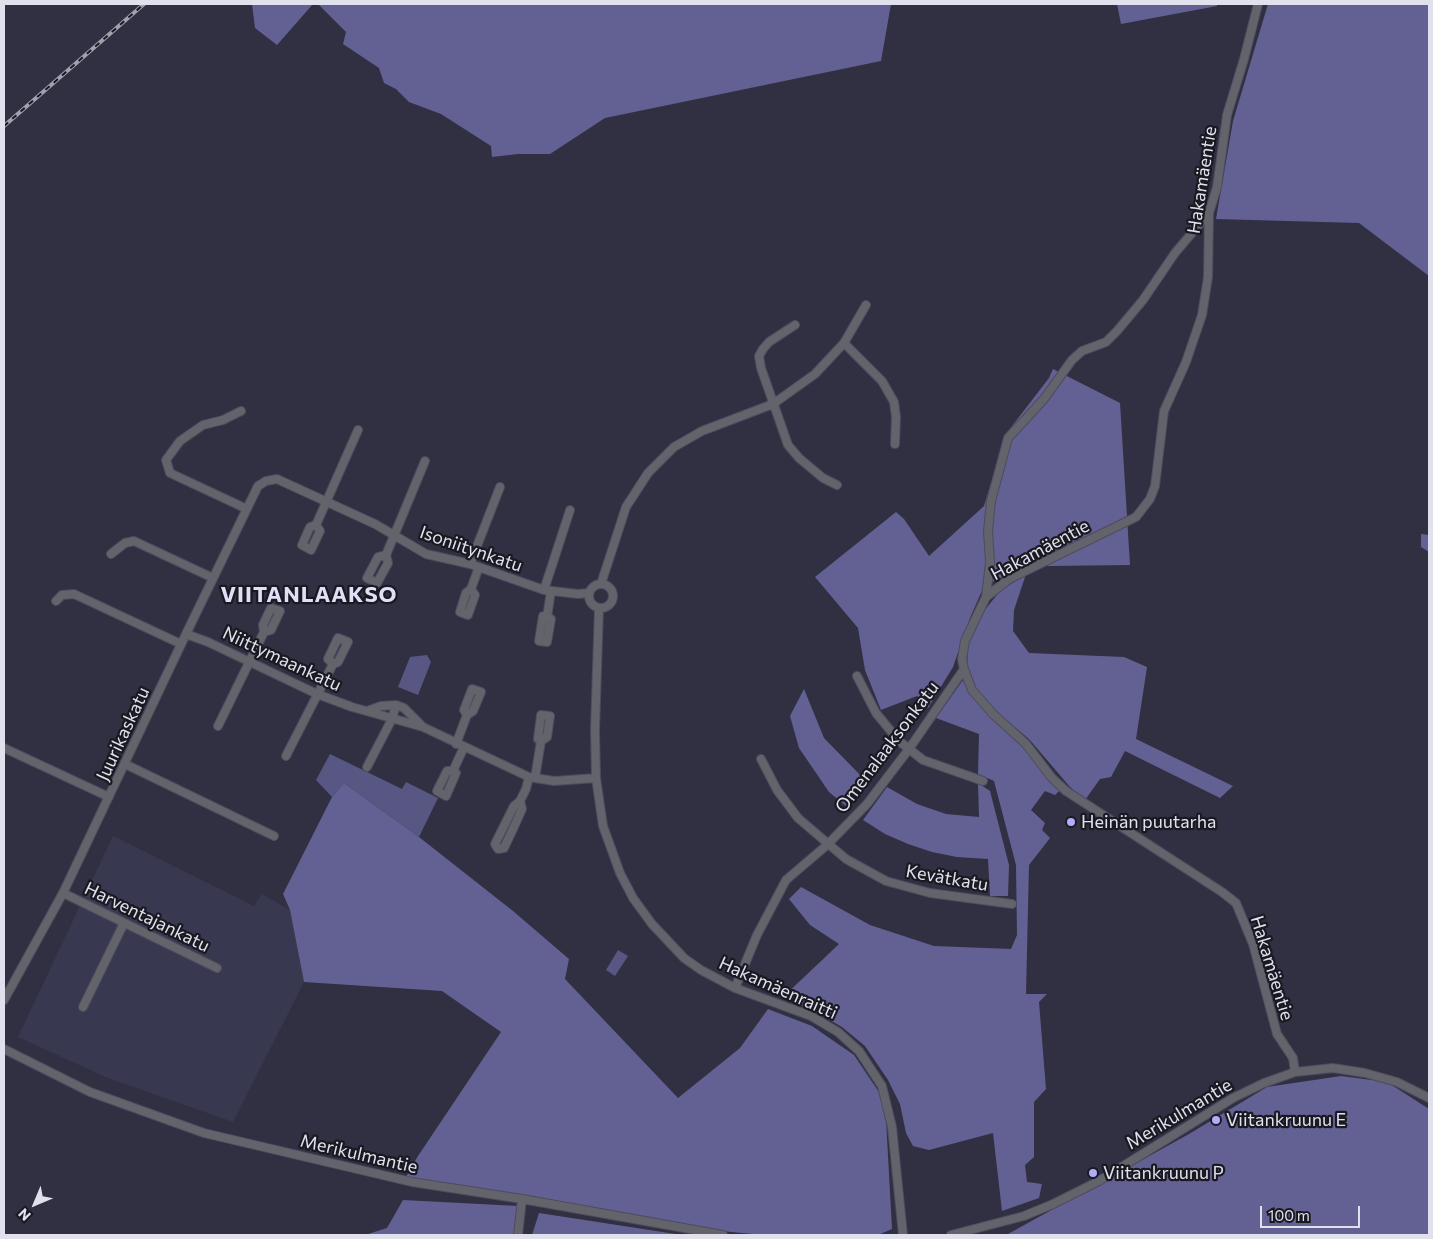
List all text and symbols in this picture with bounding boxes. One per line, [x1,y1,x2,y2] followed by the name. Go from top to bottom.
[1183,125,1221,235] street label: Hakamäentie
[987,515,1093,585] street label: Hakamäentie
[417,521,525,577] street label: Isoniitynkatu
[219,582,399,608] district label: VIITANLAAKSO
[219,622,345,696] street label: Niittymaankatu
[831,677,943,817] street label: Omenalaaksonkatu
[92,684,154,784] street label: Juurikaskatu
[1081,811,1216,833] place label: Heinän puutarha
[1065,816,1077,828] marker: Heinän puutarha
[904,860,990,896] street label: Kevätkatu
[81,877,213,957] street label: Harventajankatu
[1246,913,1298,1023] street label: Hakamäentie
[715,952,841,1024] street label: Hakamäenraitti
[1122,1074,1236,1154] street label: Merikulmantie
[1226,1109,1346,1131] place label: Viitankruunu E
[1210,1114,1222,1126] marker: Viitankruunu E
[298,1130,420,1178] street label: Merikulmantie
[1103,1162,1224,1184] place label: Viitankruunu P
[1087,1167,1099,1179] marker: Viitankruunu P
[10,1179,60,1229] north arrow
[1263,1196,1363,1228] scale bar
[14,1205,34,1225] text: N
[1268,1206,1310,1224] text: 100 m

